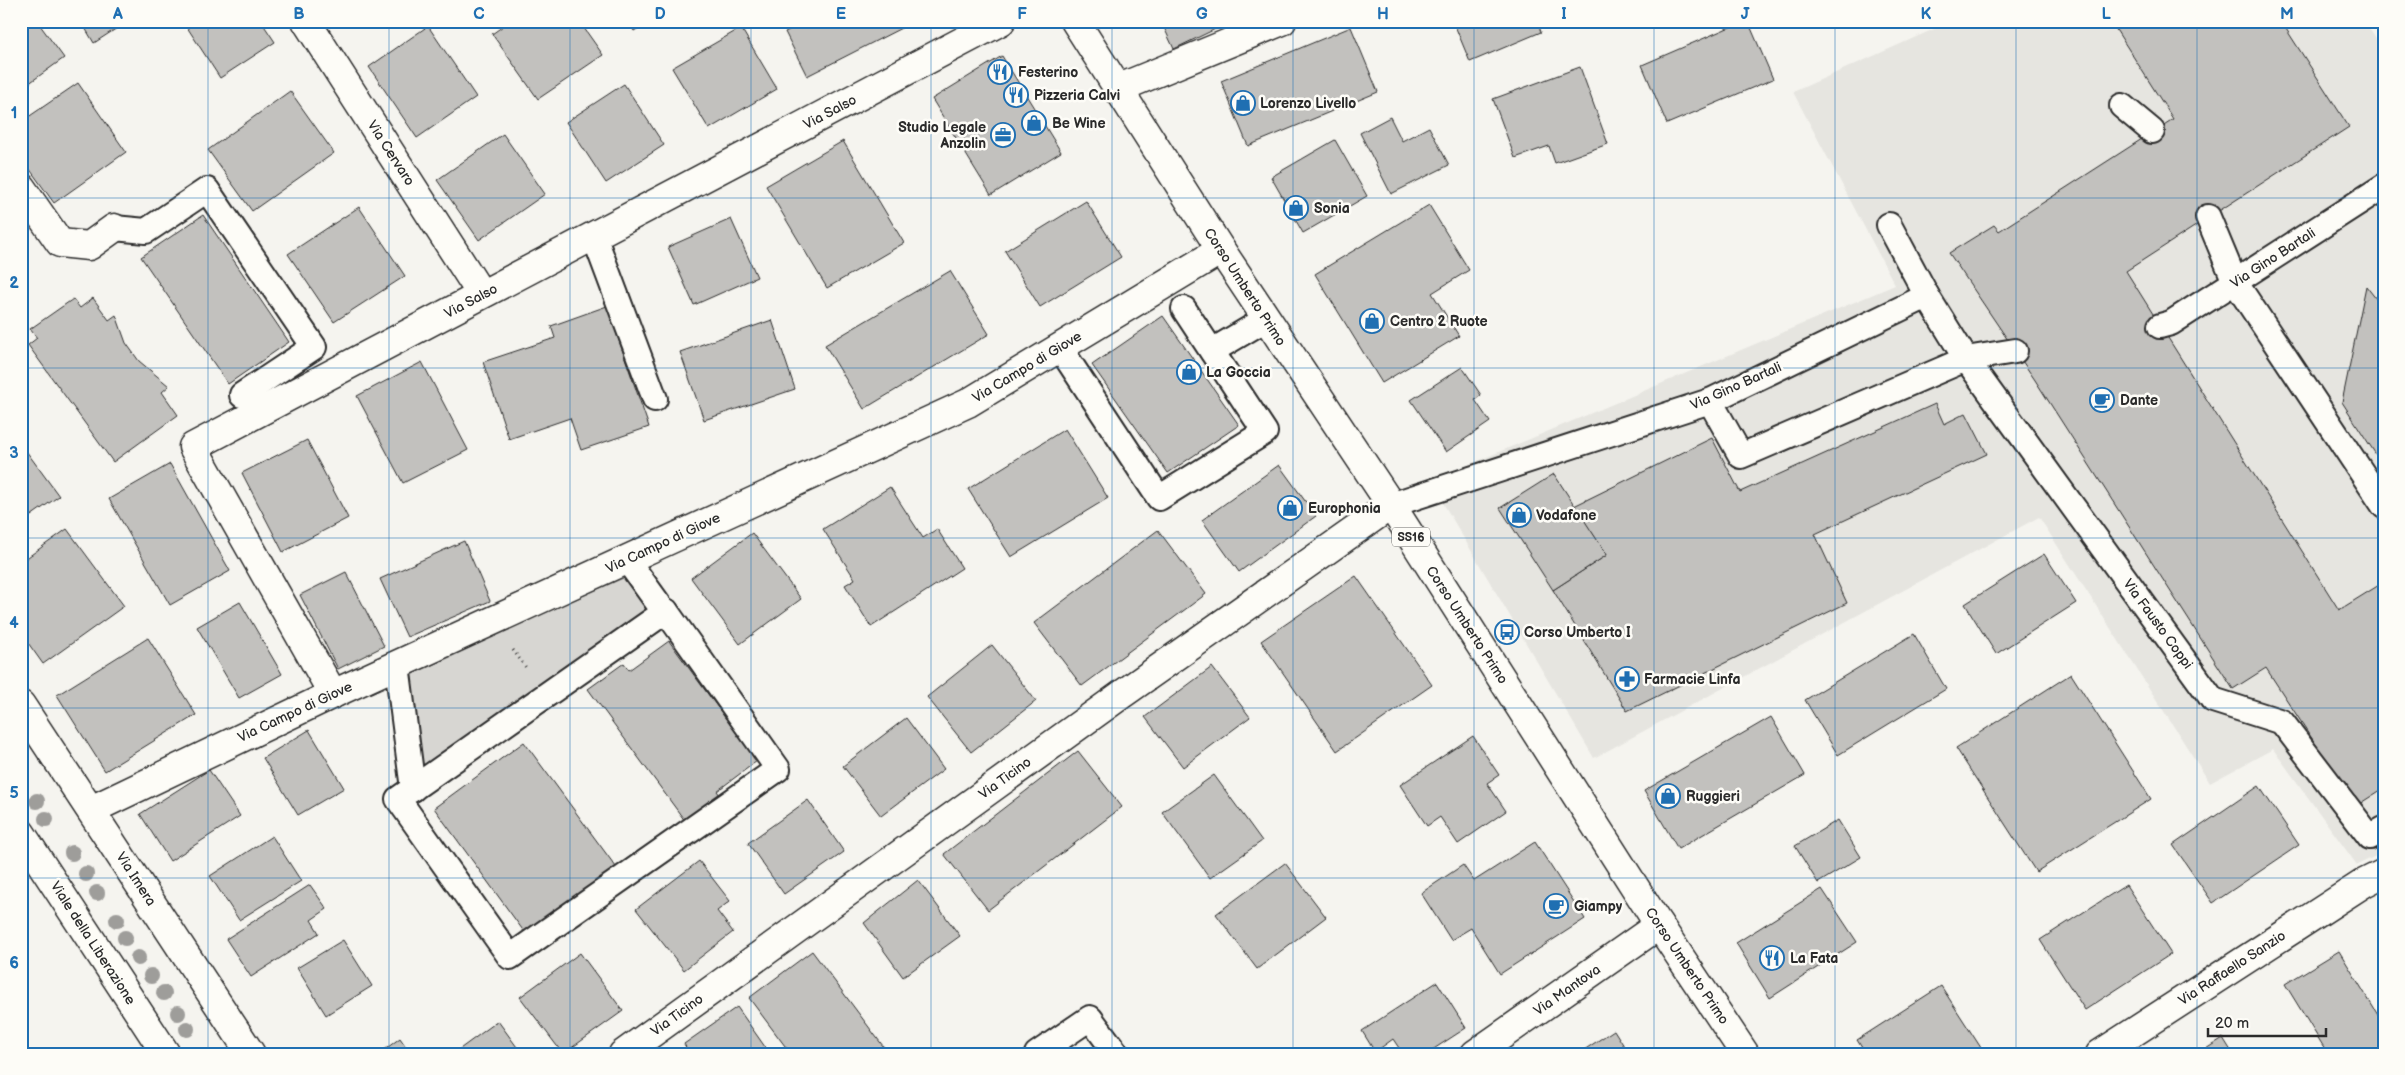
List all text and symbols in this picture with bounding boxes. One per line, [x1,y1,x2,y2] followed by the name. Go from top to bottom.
[112,5,123,24] text: A
[293,5,305,24] text: B
[473,5,485,24] text: C
[654,5,666,24] text: D
[836,5,846,24] text: E
[1017,5,1027,24] text: F
[1196,5,1208,24] text: G
[1377,5,1389,24] text: H
[1561,5,1567,24] text: I
[1741,5,1750,24] text: J
[1921,5,1932,24] text: K
[2101,5,2111,24] text: L
[2280,5,2294,24] text: M
[987,59,1013,85] restaurant icon: Festerino
[1018,64,1078,81] place label: Festerino
[1003,82,1029,108] restaurant icon: Pizzeria Calvi
[1034,87,1120,104] place label: Pizzeria Calvi
[1230,90,1256,116] shop icon: Lorenzo Livello
[801,91,860,133] street label: Via Salso
[1260,95,1356,112] place label: Lorenzo Livello
[11,104,17,123] text: 1
[1021,110,1047,136] shop icon: Be Wine
[1052,115,1105,132] place label: Be Wine
[364,117,418,189] street label: Via Cervaro
[898,119,986,152] place label: Studio Legale Anzolin
[990,122,1016,148] office icon: Studio Legale Anzolin
[1283,195,1309,221] shop icon: Sonia
[1314,200,1350,217] place label: Sonia
[2227,224,2319,292] street label: Via Gino Bartali
[1200,225,1290,349] street label: Corso Umberto Primo
[9,274,19,293] text: 2
[442,280,501,322] street label: Via Salso
[1359,308,1385,334] shop icon: Centro 2 Ruote
[1390,313,1488,330] place label: Centro 2 Ruote
[969,328,1085,406] street label: Via Campo di Giove
[1688,358,1784,414] street label: Via Gino Bartali
[1176,359,1202,385] shop icon: La Goccia
[1206,364,1271,381] place label: La Goccia
[2089,387,2115,413] cafe icon: Dante
[2120,392,2158,409] place label: Dante
[9,444,19,463] text: 3
[1277,495,1303,521] shop icon: Europhonia
[1308,500,1381,517] place label: Europhonia
[1506,502,1532,528] shop icon: Vodafone
[1536,507,1596,524] place label: Vodafone
[603,509,723,577] street label: Via Campo di Giove
[1392,528,1430,546] road number: SS16
[1422,563,1512,687] street label: Corso Umberto Primo
[2120,576,2196,672] street label: Via Fausto Coppi
[9,614,19,633] text: 4
[1494,619,1520,645] bus stop icon: Corso Umberto I
[1524,624,1631,641] place label: Corso Umberto I
[1614,666,1640,692] pharmacy icon: Farmacie Linfa
[1644,671,1741,688] place label: Farmacie Linfa
[235,678,355,746] street label: Via Campo di Giove
[975,753,1035,803] street label: Via Ticino
[1655,783,1681,809] shop icon: Ruggieri
[9,784,19,803] text: 5
[1686,788,1740,805] place label: Ruggieri
[112,849,160,909] street label: Via Imera
[47,878,139,1008] street label: Viale della Liberazione
[1543,893,1569,919] cafe icon: Giampy
[1574,898,1623,915] place label: Giampy
[1642,904,1732,1028] street label: Corso Umberto Primo
[2175,927,2289,1009] street label: Via Raffaello Sanzio
[1759,945,1785,971] restaurant icon: La Fata
[1790,950,1838,967] place label: La Fata
[9,954,19,973] text: 6
[1530,961,1604,1019] street label: Via Mantova
[647,990,707,1040] street label: Via Ticino
[2208,1005,2325,1037] scale bar
[2215,1014,2249,1033] text: 20 m

